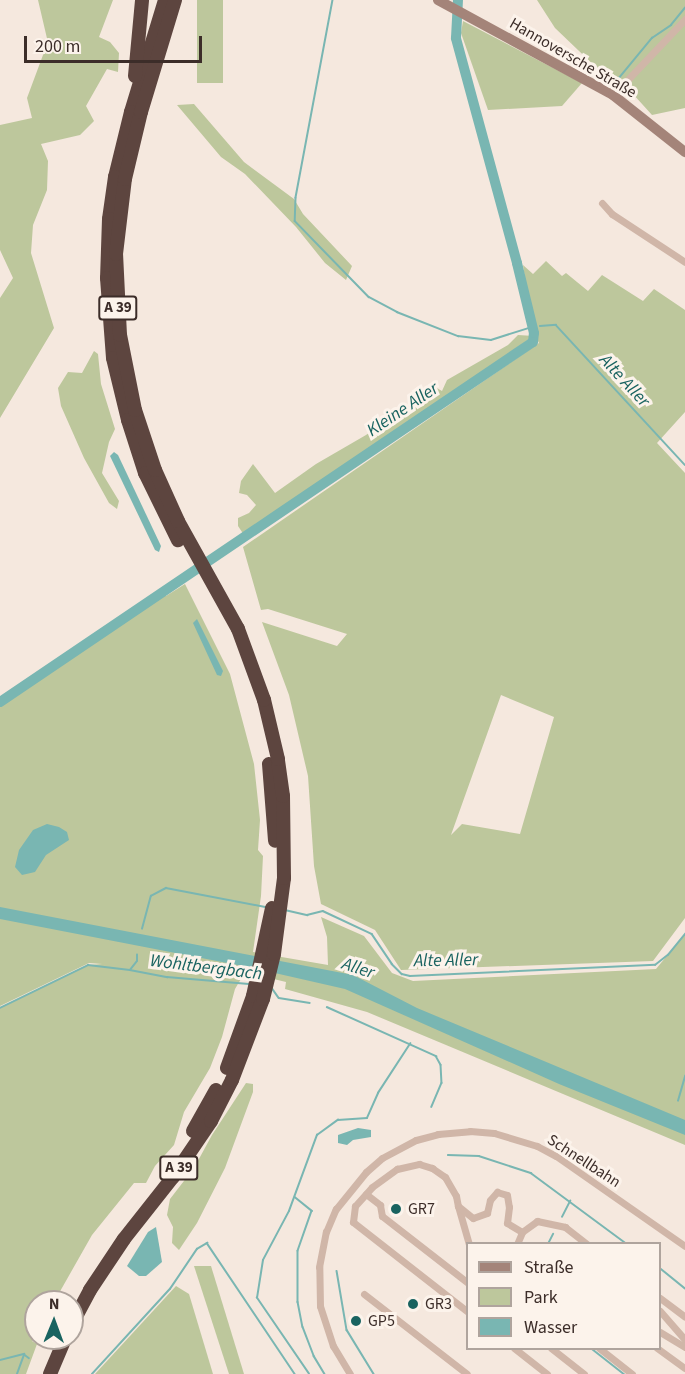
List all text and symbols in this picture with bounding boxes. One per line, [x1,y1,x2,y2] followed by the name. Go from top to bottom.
[506,14,640,102] street label: Hannoversche Straße
[27,24,206,62] scale bar
[35,34,80,59] text: 200 m
[97,296,139,320] road number: A 39
[594,350,654,412] water label: Alte Aller
[363,378,443,442] water label: Kleine Aller
[149,950,263,986] water label: Wohltbergbach
[414,950,478,972] water label: Alte Aller
[339,954,377,984] water label: Aller
[544,1130,624,1192] street label: Schnellbahn
[158,1156,200,1180] road number: A 39
[408,1199,435,1219] place label: GR7
[389,1202,403,1216] marker: GR7
[466,1242,661,1350] legend
[524,1255,573,1280] text: Straße
[524,1285,558,1310] text: Park
[24,1290,84,1350] north arrow
[49,1293,60,1315] text: N
[425,1294,452,1314] place label: GR3
[406,1297,420,1311] marker: GR3
[368,1311,395,1331] place label: GP5
[349,1314,363,1328] marker: GP5
[524,1315,577,1340] text: Wasser

